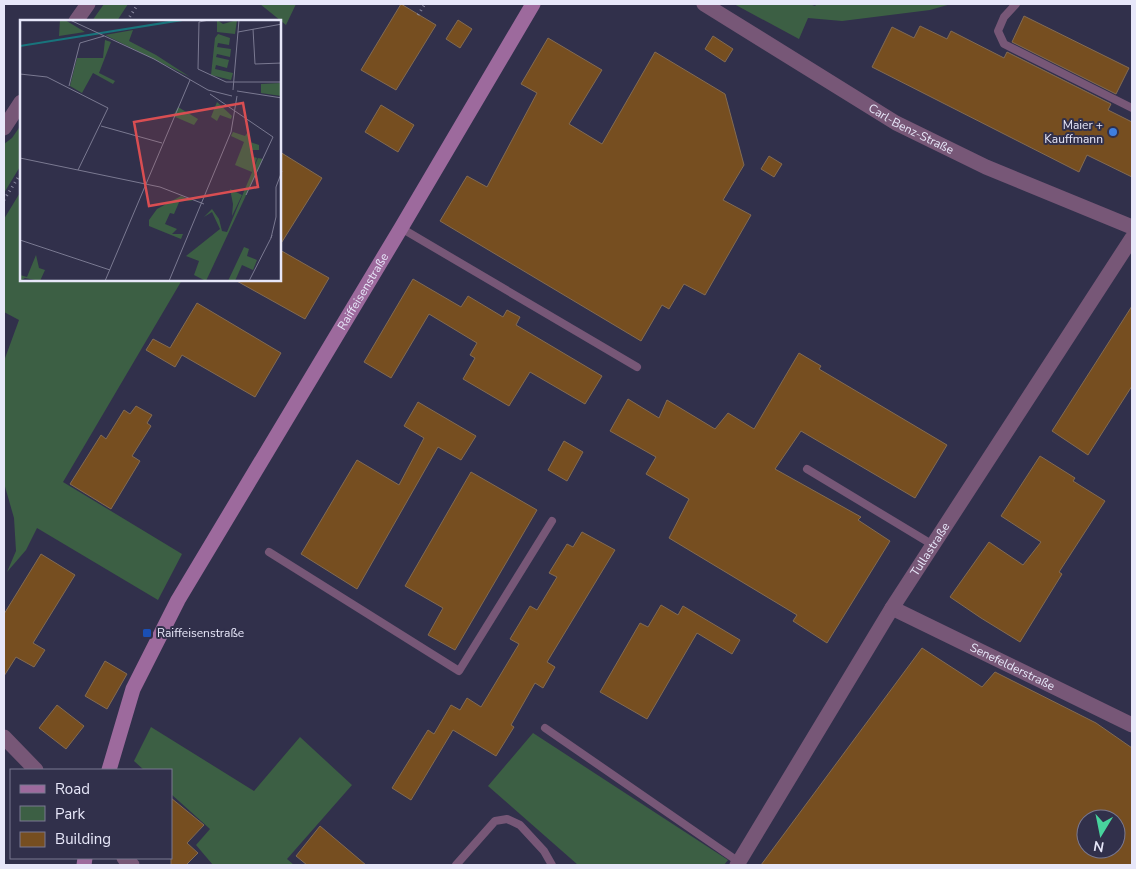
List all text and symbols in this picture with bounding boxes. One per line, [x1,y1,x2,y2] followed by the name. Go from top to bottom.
[20,20,281,281] inset map
[865,100,956,158] street label: Carl-Benz-Straße
[1044,117,1103,147] place label: Maier + Kauffmann
[1107,126,1119,138] marker: Maier + Kauffmann
[334,250,392,333] street label: Raiffeisenstraße
[907,519,953,579] street label: Tullastraße
[157,625,244,641] place label: Raiffeisenstraße
[141,627,153,639] marker: Raiffeisenstraße
[967,639,1058,694] street label: Senefelderstraße
[10,769,172,859] legend
[55,779,90,799] text: Road
[55,804,85,824] text: Park
[1076,809,1126,859] north arrow
[55,829,111,849] text: Building
[1092,836,1106,857] text: N

